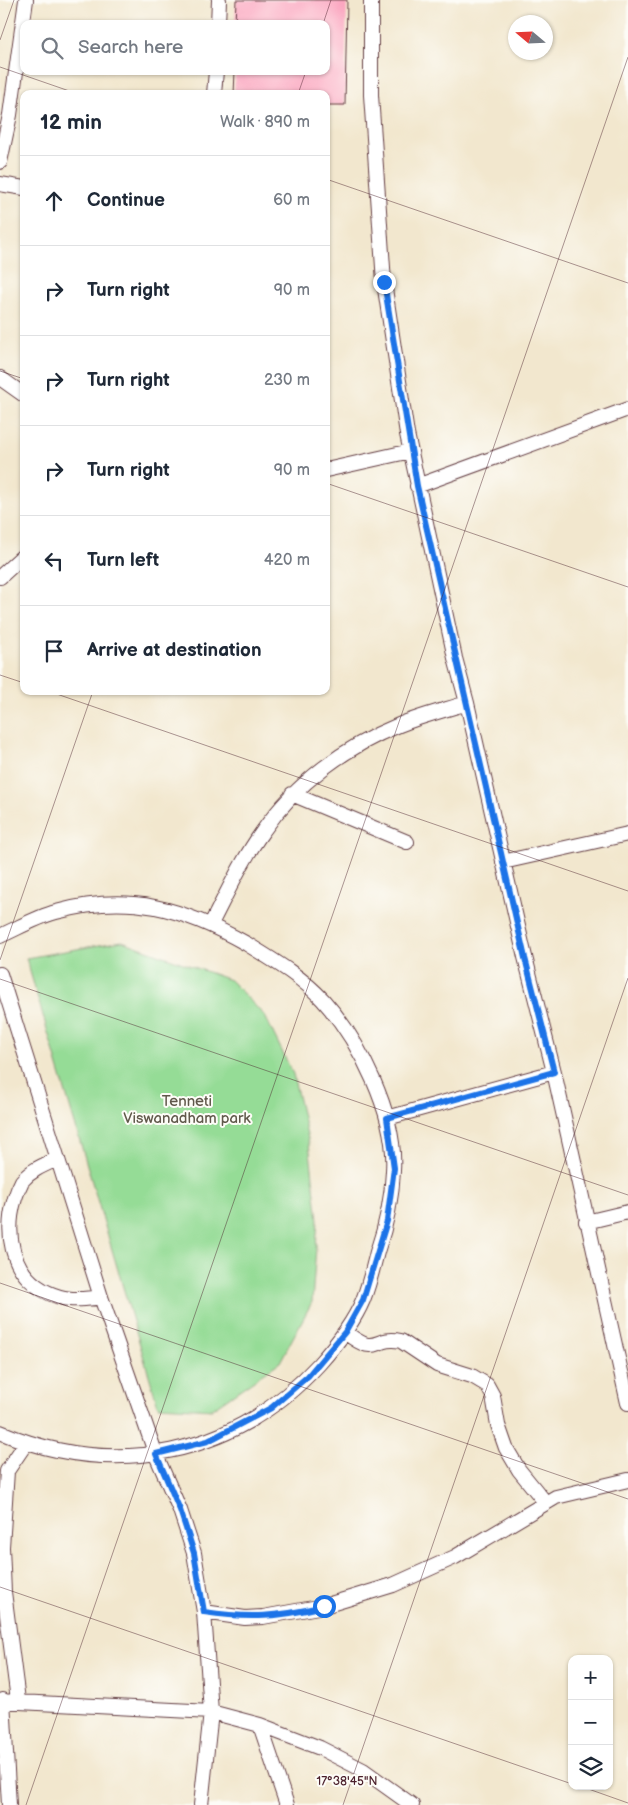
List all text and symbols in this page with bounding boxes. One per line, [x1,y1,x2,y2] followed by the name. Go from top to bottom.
[508,15,553,60] north arrow
[20,20,330,75] search box
[38,34,66,62] icon: search
[78,36,183,59] text: Search here
[40,110,102,135] text: 12 min
[220,113,310,132] text: Walk · 890 m
[40,187,68,215] icon: ahead
[87,189,165,212] text: Continue
[273,191,310,210] text: 60 m
[373,271,396,294] route end
[40,277,68,305] icon: right
[87,279,170,302] text: Turn right
[274,281,310,300] text: 90 m
[40,367,68,395] icon: right
[87,369,170,392] text: Turn right
[264,371,310,390] text: 230 m
[40,457,68,485] icon: right
[87,459,170,482] text: Turn right
[274,461,310,480] text: 90 m
[40,547,68,575] icon: left
[87,549,159,572] text: Turn left
[264,551,310,570] text: 420 m
[40,637,68,665] icon: arrive
[87,639,262,662] text: Arrive at destination
[123,1092,251,1128] park label: Tenneti Viswanadham park
[313,1595,336,1618] route start
[568,1655,613,1790] map controls
[568,1655,613,1700] button: +
[568,1700,613,1745] button: −
[568,1745,613,1790] button: layers
[317,1774,377,1789] text: 17°38'45"N

